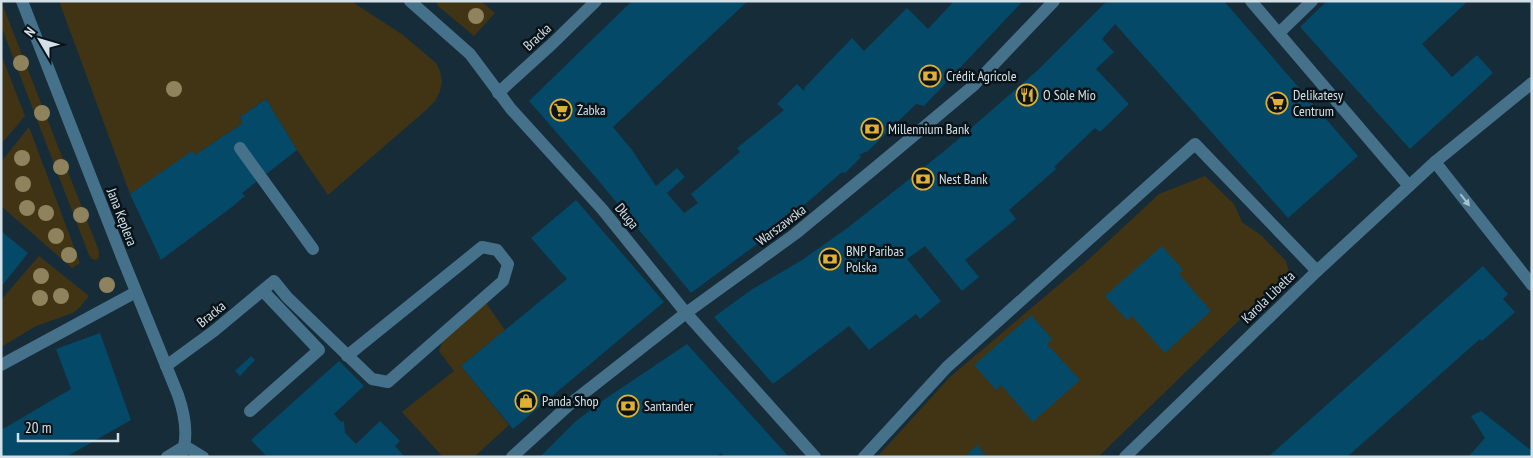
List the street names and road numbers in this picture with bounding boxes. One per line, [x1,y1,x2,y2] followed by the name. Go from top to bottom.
[519,19,555,55] street label: Bracka
[102,185,141,248] street label: Jana Keplera
[611,199,643,233] street label: Długa
[753,200,809,250] street label: Warszawska
[1238,267,1298,327] street label: Karola Libelta
[193,297,229,331] street label: Bracka

